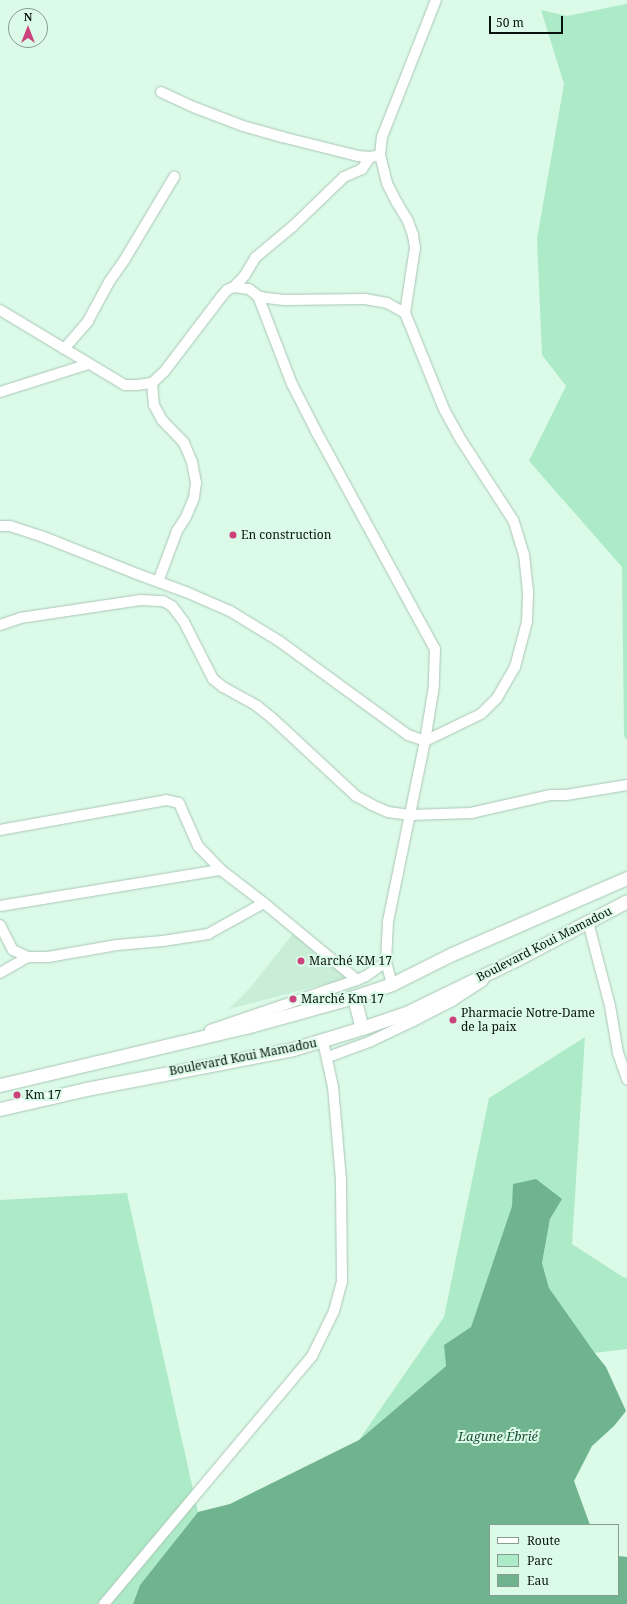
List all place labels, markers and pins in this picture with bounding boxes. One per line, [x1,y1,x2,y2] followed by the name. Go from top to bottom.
[241,528,331,542] place label: En construction
[228,530,238,540] marker: En construction
[309,954,392,968] place label: Marché KM 17
[296,956,306,966] marker: Marché KM 17
[301,992,384,1006] place label: Marché Km 17
[288,994,298,1004] marker: Marché Km 17
[461,1006,595,1034] place label: Pharmacie Notre-Dame de la paix
[448,1015,458,1025] marker: Pharmacie Notre-Dame de la paix
[25,1088,61,1102] place label: Km 17
[12,1090,22,1100] marker: Km 17

